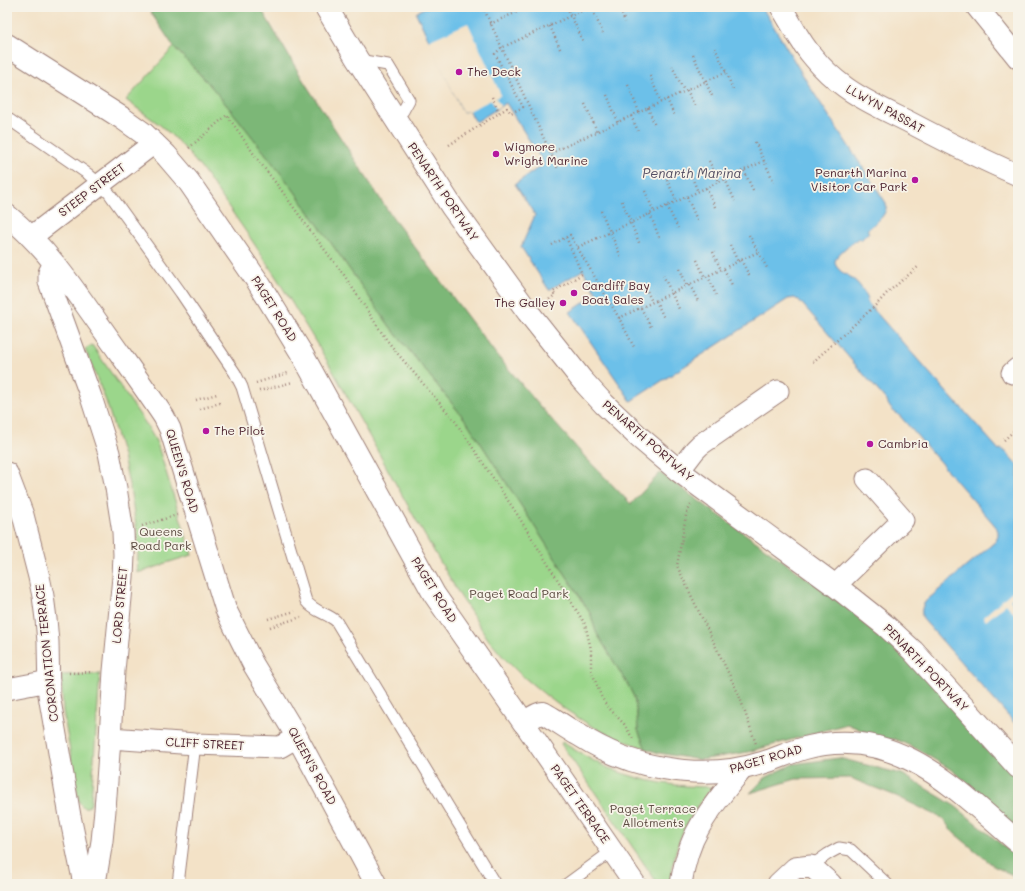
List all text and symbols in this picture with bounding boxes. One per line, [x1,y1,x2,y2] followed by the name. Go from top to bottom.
[467,63,521,79] place label: The Deck
[454,67,464,77] marker: The Deck
[844,80,928,136] street label: LLWYN PASSAT
[504,138,588,168] place label: Wigmore Wright Marine
[405,139,483,244] street label: PENARTH PORTWAY
[491,149,501,159] marker: Wigmore Wright Marine
[55,159,128,220] street label: STEEP STREET
[642,164,742,181] water label: Penarth Marina
[811,164,907,194] place label: Penarth Marina Visitor Car Park
[910,175,920,185] marker: Penarth Marina Visitor Car Park
[248,273,301,344] street label: PAGET ROAD
[582,277,650,307] place label: Cardiff Bay Boat Sales
[569,288,579,298] marker: Cardiff Bay Boat Sales
[494,294,555,310] place label: The Galley
[558,298,568,308] marker: The Galley
[600,396,698,484] street label: PENARTH PORTWAY
[214,422,265,438] place label: The Pilot
[201,426,211,436] marker: The Pilot
[163,427,203,515] street label: QUEEN'S ROAD
[878,435,928,451] place label: Cambria
[865,439,875,449] marker: Cambria
[131,523,191,553] park label: Queens Road Park
[408,554,461,625] street label: PAGET ROAD
[108,565,130,644] street label: LORD STREET
[31,583,61,723] street label: CORONATION TERRACE
[469,585,569,601] park label: Paget Road Park
[881,620,973,715] street label: PENARTH PORTWAY
[285,724,341,807] street label: QUEEN'S ROAD
[165,733,245,753] street label: CLIFF STREET
[728,740,804,776] street label: PAGET ROAD
[548,761,614,846] street label: PAGET TERRACE
[610,800,696,830] park label: Paget Terrace Allotments

